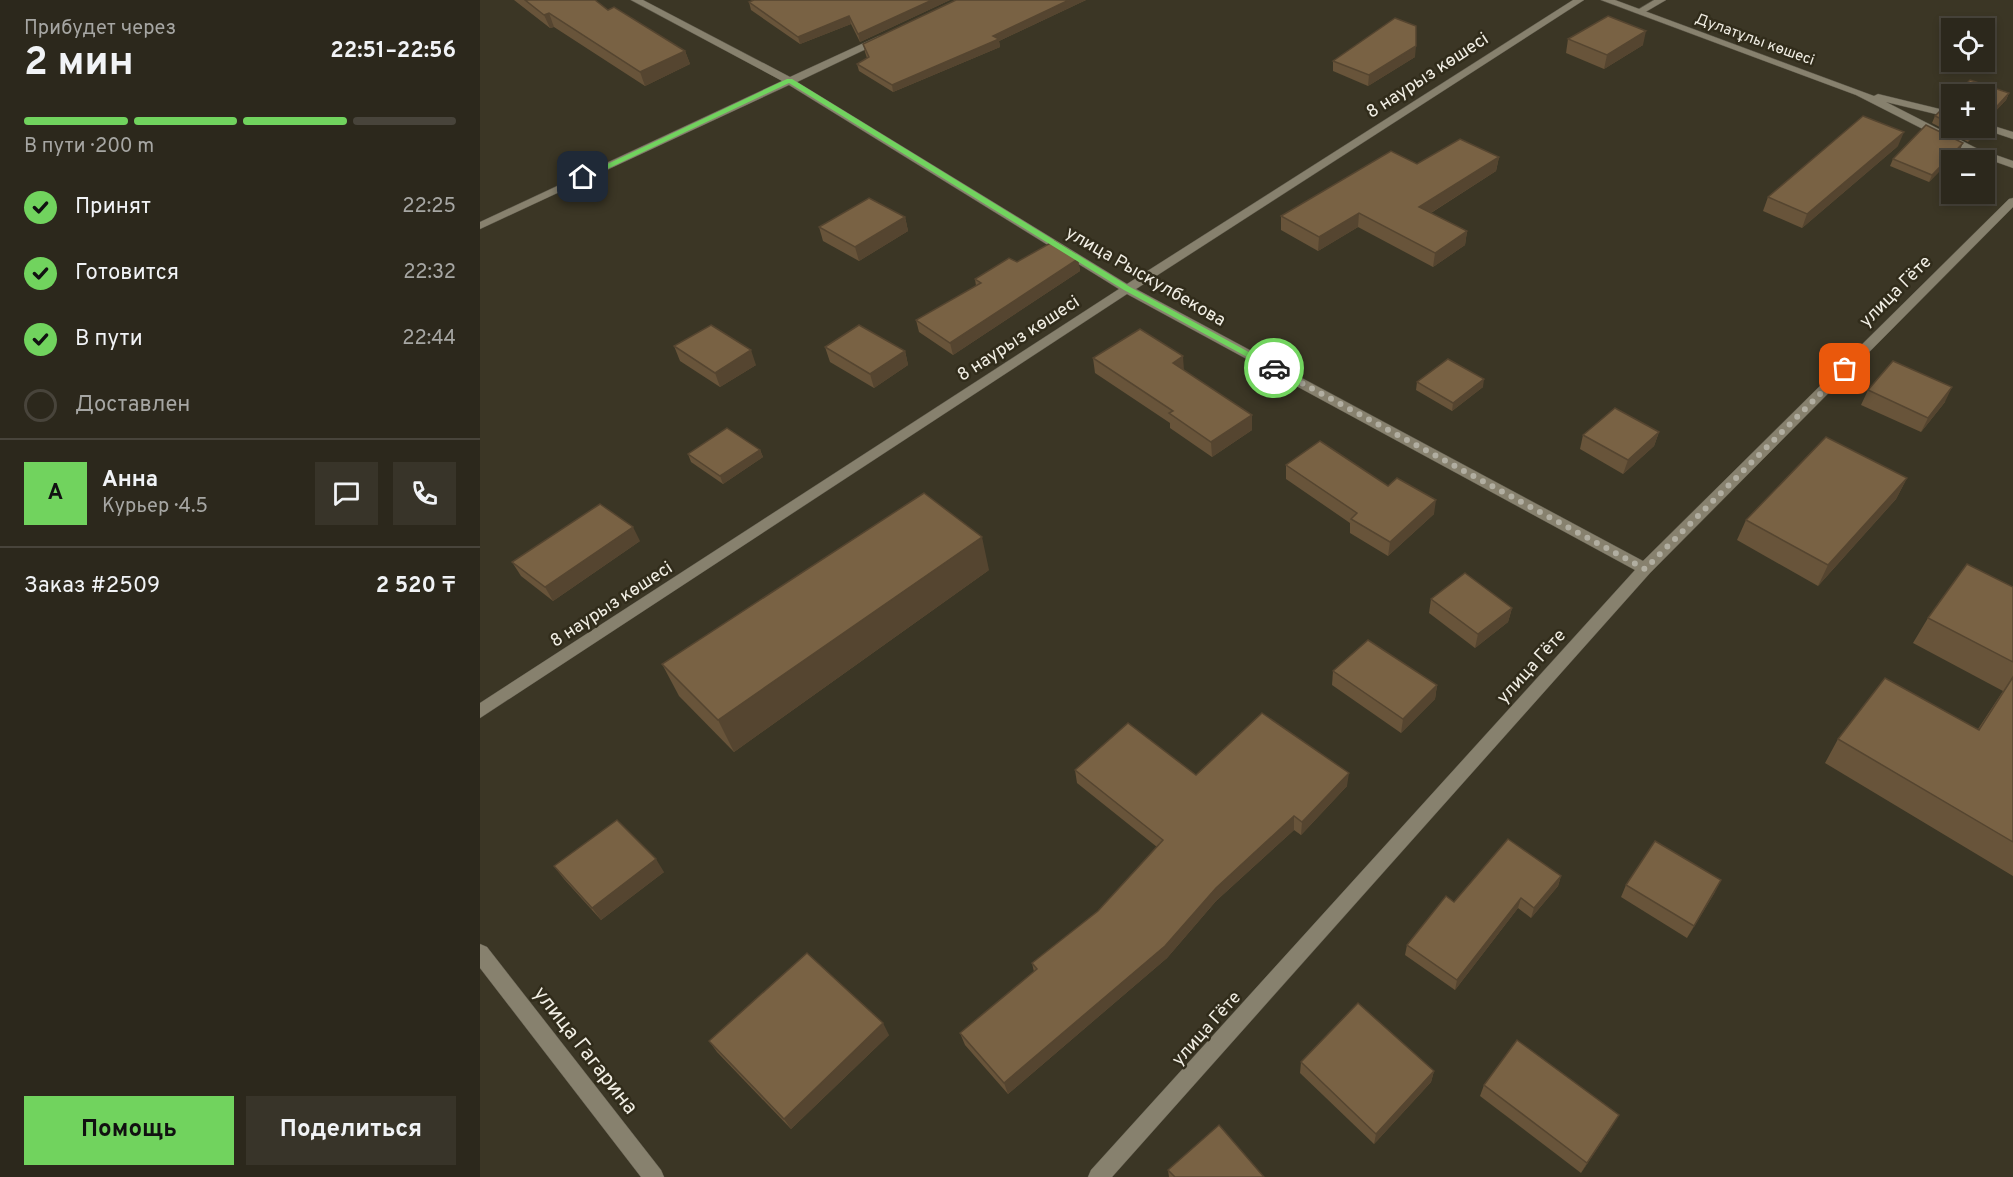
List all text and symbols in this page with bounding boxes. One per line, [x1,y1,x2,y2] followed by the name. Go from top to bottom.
[1692,10,1817,71] street label: Дулатұлы көшесі
[24,16,176,42] text: Прибудет через
[1941,18,1995,204] map controls
[1941,18,1995,72] button: locate
[1362,28,1493,124] street label: 8 наурыз көшесі
[330,38,456,65] text: 22:51–22:56
[24,40,134,89] text: 2 мин
[1941,84,1995,138] button: +
[24,134,154,160] text: В пути · 200 m
[1941,150,1995,204] button: −
[557,151,608,202] pin
[566,160,599,193] icon: home
[24,191,57,224] icon: check
[75,194,151,221] text: Принят
[402,194,456,220] text: 22:25
[1061,222,1230,333] street label: улица Рыскулбекова
[1855,251,1937,333] street label: улица Гёте
[24,257,57,290] icon: check
[75,260,179,287] text: Готовится
[403,260,456,286] text: 22:32
[953,291,1084,387] street label: 8 наурыз көшесі
[24,323,57,356] icon: check
[75,326,143,353] text: В пути
[402,326,456,352] text: 22:44
[1244,338,1304,398] courier
[1819,343,1870,394] pin
[1258,352,1291,385] icon: car
[1828,352,1861,385] icon: bag
[75,392,190,419] text: Доставлен
[315,462,378,525] button: chat
[393,462,456,525] button: phone
[102,467,158,494] text: Анна
[48,480,63,507] text: А
[102,494,208,520] text: Курьер · 4.5
[546,557,677,653] street label: 8 наурыз көшесі
[24,573,160,600] text: Заказ #2509
[376,573,456,600] text: 2 520 ₸
[1492,625,1572,709] street label: улица Гёте
[526,981,643,1120] street label: улица Гагарина
[1167,987,1247,1071] street label: улица Гёте
[24,1096,234,1165] button: Помощь
[246,1096,456,1165] button: Поделиться

